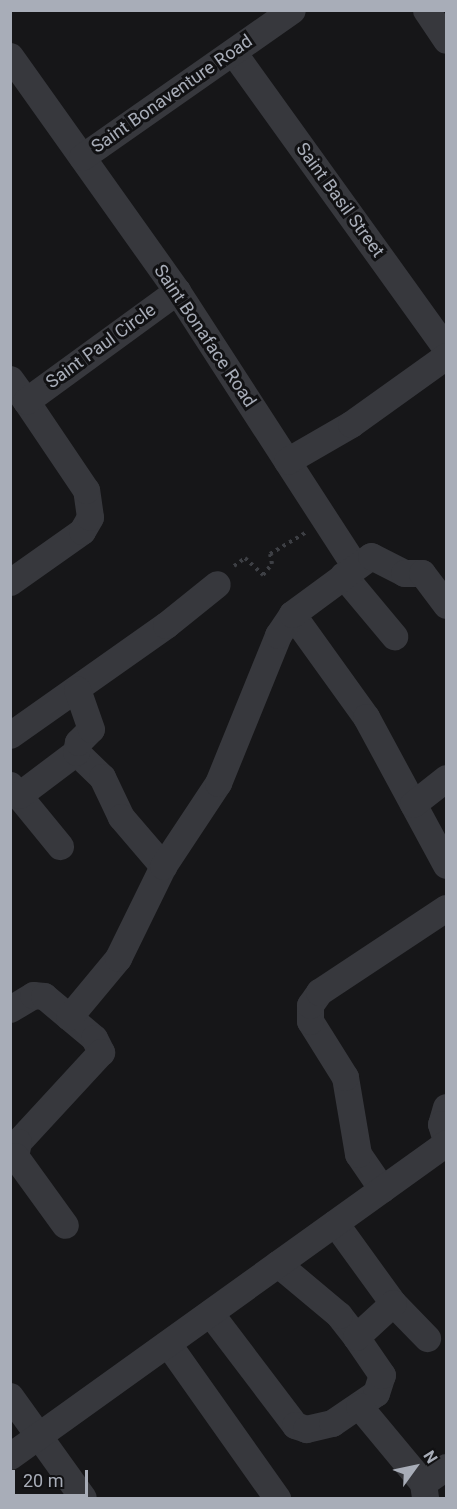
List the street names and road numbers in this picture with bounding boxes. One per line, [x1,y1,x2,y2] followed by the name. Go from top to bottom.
[87,30,257,158] street label: Saint Bonaventure Road
[291,139,389,261] street label: Saint Basil Street
[149,261,261,411] street label: Saint Bonaface Road
[42,299,160,393] street label: Saint Paul Circle

